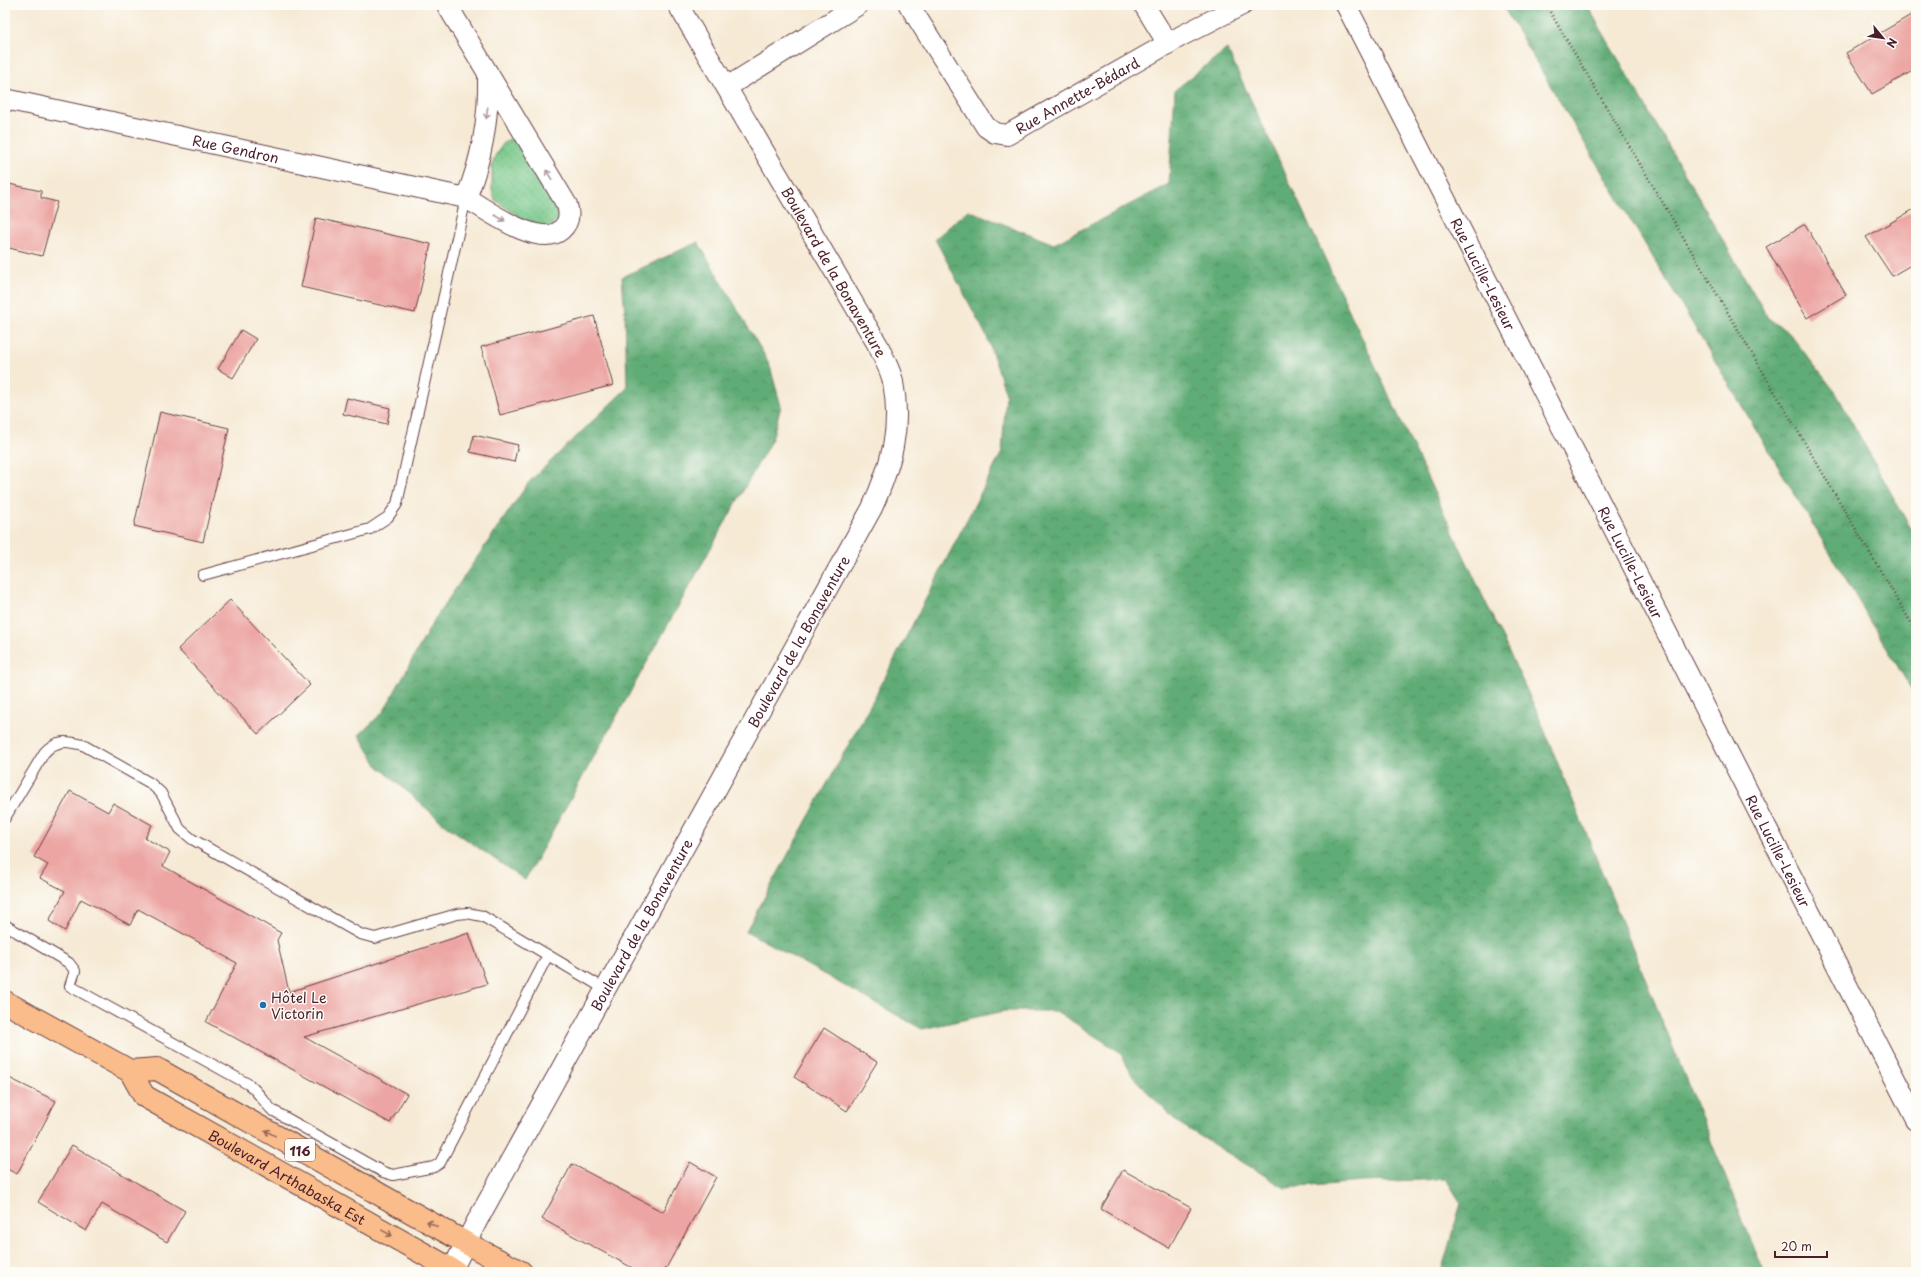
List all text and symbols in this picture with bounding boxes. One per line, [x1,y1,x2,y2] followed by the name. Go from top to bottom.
[1863,18,1903,58] north arrow
[1882,35,1902,51] text: N
[1011,51,1143,139] street label: Rue Annette-Bédard
[483,106,491,119] one-way arrow
[191,129,281,168] street label: Rue Gendron
[545,169,553,181] one-way arrow
[777,183,892,361] street label: Boulevard de la Bonaventure
[494,214,506,222] one-way arrow
[1446,214,1521,334] street label: Rue Lucille-Lesieur
[1593,502,1669,623] street label: Rue Lucille-Lesieur
[742,551,854,731] street label: Boulevard de la Bonaventure
[1741,791,1816,911] street label: Rue Lucille-Lesieur
[585,835,697,1014] street label: Boulevard de la Bonaventure
[271,987,327,1024] place label: Hôtel Le Victorin
[258,1000,268,1010] marker: Hôtel Le Victorin
[205,1124,370,1230] street label: Boulevard Arthabaska Est
[264,1128,276,1136] one-way arrow
[285,1139,315,1161] road number: 116
[426,1220,438,1228] one-way arrow
[381,1230,393,1238] one-way arrow
[1775,1233,1827,1259] scale bar
[1781,1237,1812,1255] text: 20 m

